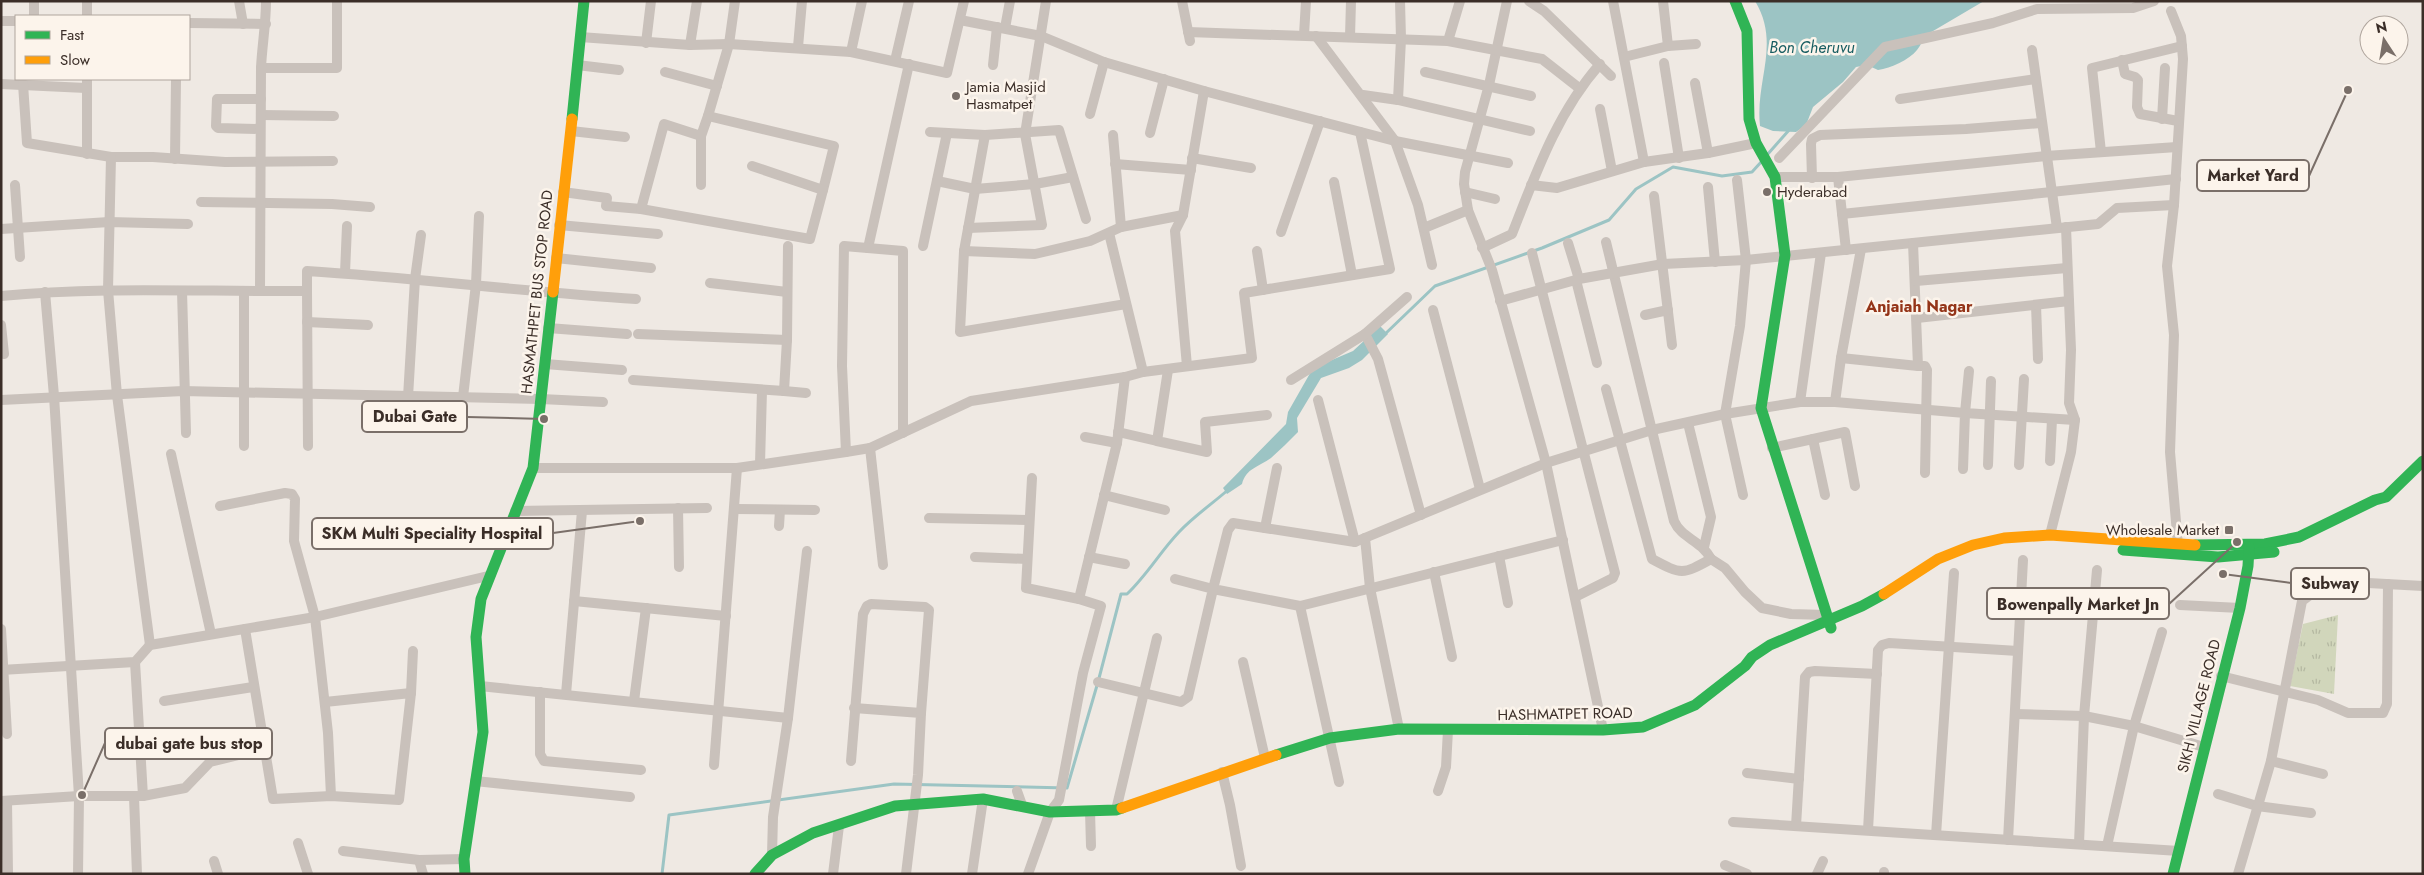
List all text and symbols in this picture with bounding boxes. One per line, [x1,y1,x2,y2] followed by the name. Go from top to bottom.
[15,15,190,80] legend
[2359,15,2409,65] north arrow
[2374,16,2389,38] text: N
[60,24,84,46] text: Fast
[1769,36,1855,59] water label: Bon Cheruvu
[60,49,91,71] text: Slow
[964,76,1046,115] place label: Jamia Masjid Hasmatpet
[950,90,962,102] marker: Jamia Masjid Hasmatpet
[2197,160,2309,191] callout: Market Yard
[2207,164,2299,187] text: Market Yard
[1777,181,1847,203] place label: Hyderabad
[1761,186,1773,198] marker: Hyderabad
[515,189,559,395] street label: HASMATHPET BUS STOP ROAD
[1864,295,1973,318] district label: Anjaiah Nagar
[362,401,467,432] callout: Dubai Gate
[373,405,457,428] text: Dubai Gate
[312,518,553,549] callout: SKM Multi Speciality Hospital
[2106,519,2219,541] place label: Wholesale Market
[322,522,542,545] text: SKM Multi Speciality Hospital
[2223,524,2235,536] marker: Wholesale Market
[2291,568,2369,599] callout: Subway
[2301,572,2360,595] text: Subway
[1987,588,2169,619] callout: Bowenpally Market Jn
[1997,593,2159,616] text: Bowenpally Market Jn
[2172,637,2226,775] street label: SIKH VILLAGE ROAD
[1497,702,1633,726] street label: HASHMATPET ROAD
[105,728,272,759] callout: dubai gate bus stop
[115,732,263,755] text: dubai gate bus stop

